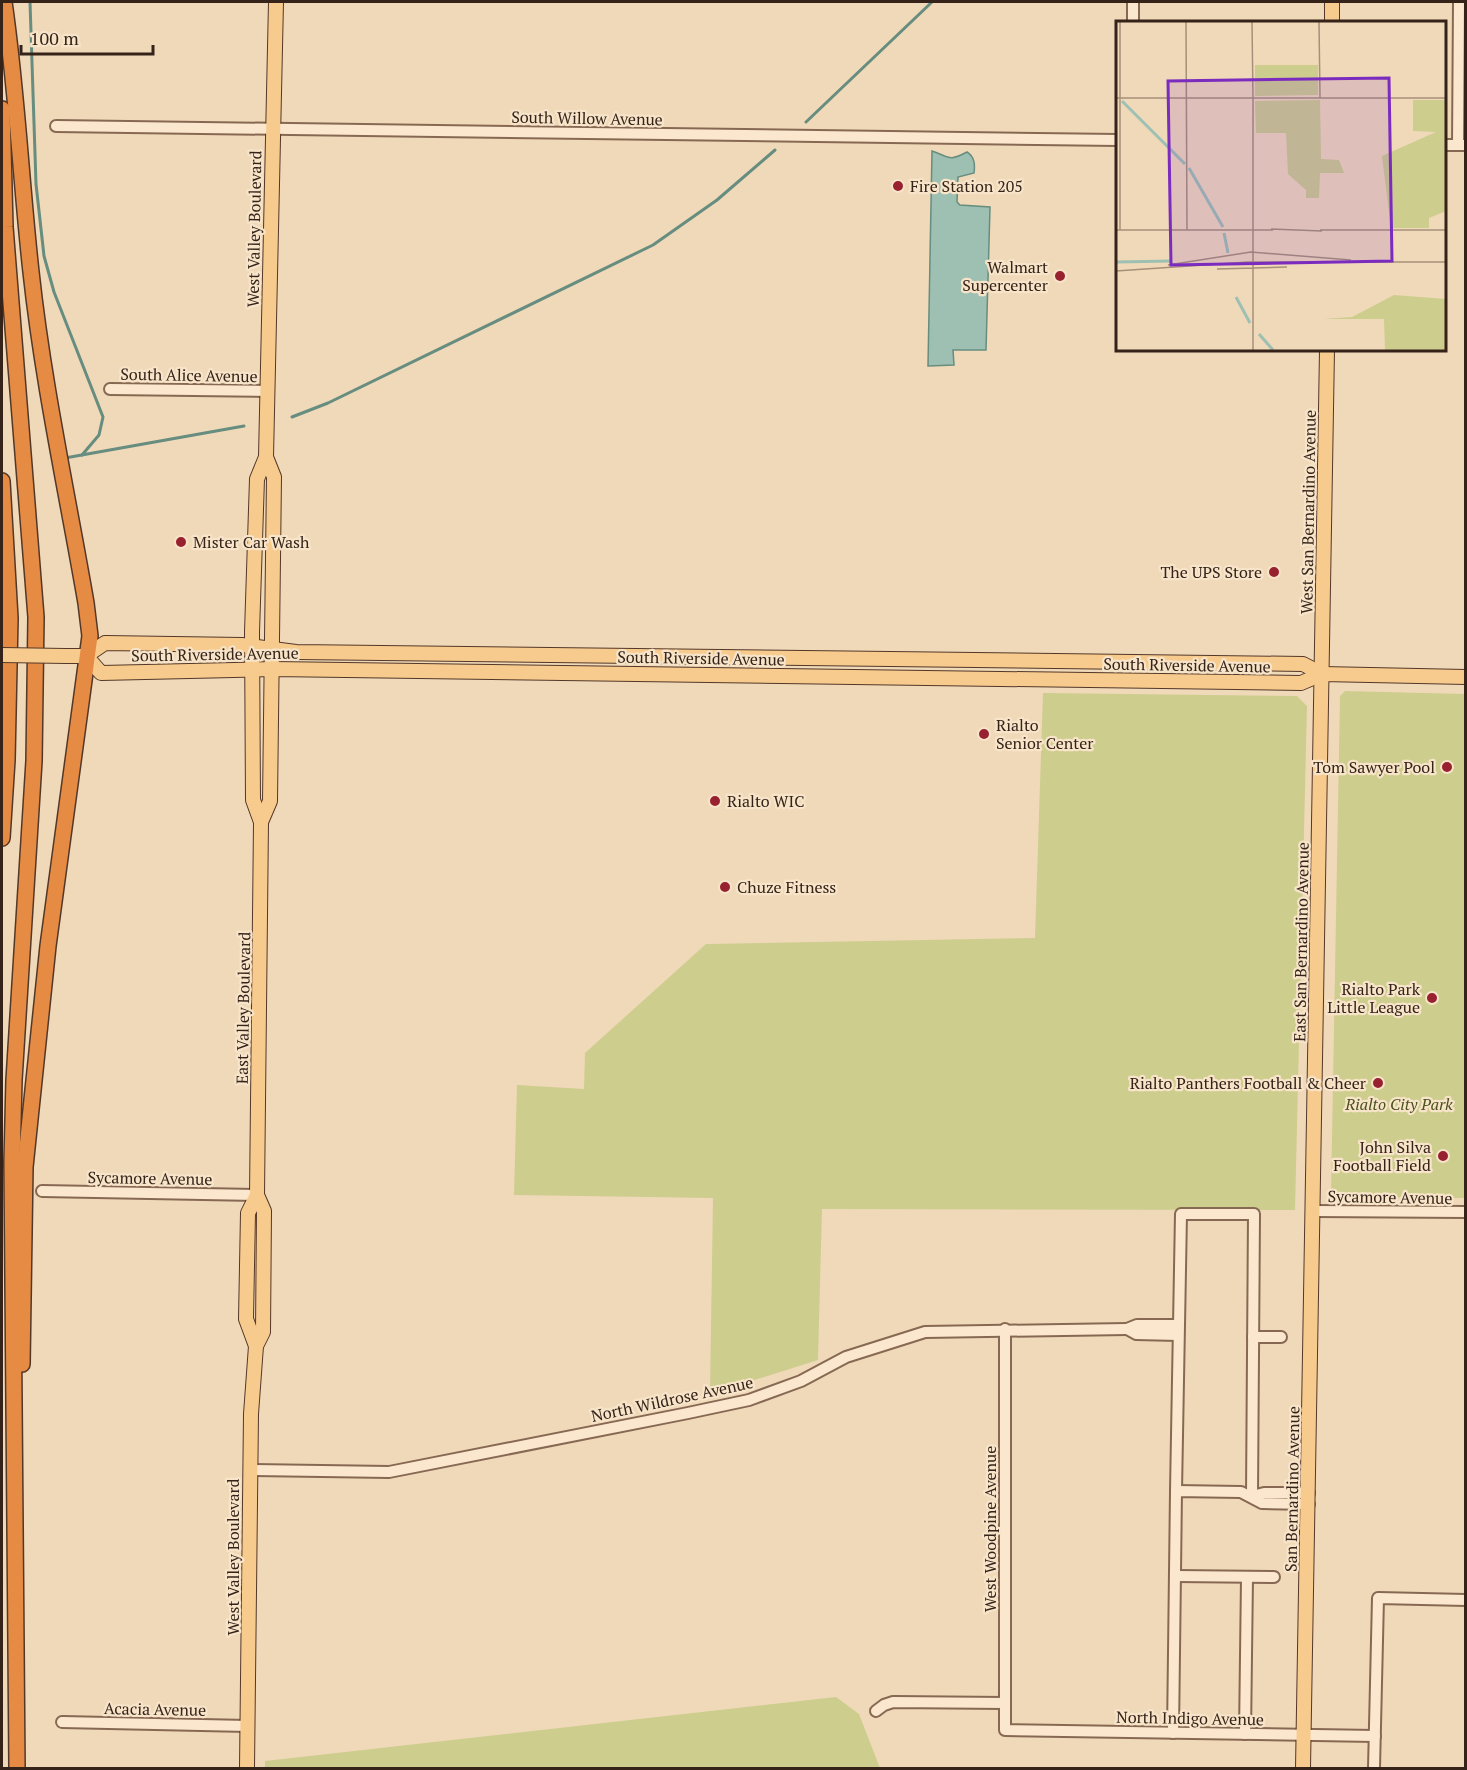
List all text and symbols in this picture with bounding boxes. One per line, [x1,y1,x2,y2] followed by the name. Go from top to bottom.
[21,18,153,56] scale bar
[1116,21,1446,351] inset map
[30,26,79,50] text: 100 m
[511,106,663,130] street label: South Willow Avenue
[242,150,266,308] street label: West Valley Boulevard
[910,175,1023,197] place label: Fire Station 205
[891,179,905,193] marker: Fire Station 205
[962,256,1049,296] place label: Walmart Supercenter
[1053,269,1067,283] marker: Walmart Supercenter
[120,363,258,387] street label: South Alice Avenue
[1295,410,1321,614] street label: West San Bernardino Avenue
[193,531,310,553] place label: Mister Car Wash
[174,535,188,549] marker: Mister Car Wash
[1160,561,1262,583] place label: The UPS Store
[1267,565,1281,579] marker: The UPS Store
[131,642,299,666] street label: South Riverside Avenue
[617,646,785,670] street label: South Riverside Avenue
[1103,653,1271,677] street label: South Riverside Avenue
[996,714,1094,754] place label: Rialto Senior Center
[977,727,991,741] marker: Rialto Senior Center
[1313,756,1435,778] place label: Tom Sawyer Pool
[1440,760,1454,774] marker: Tom Sawyer Pool
[727,790,804,812] place label: Rialto WIC
[708,794,722,808] marker: Rialto WIC
[1288,842,1314,1042] street label: East San Bernardino Avenue
[737,876,836,898] place label: Chuze Fitness
[718,880,732,894] marker: Chuze Fitness
[231,931,255,1084] street label: East Valley Boulevard
[1327,978,1421,1018] place label: Rialto Park Little League
[1425,991,1439,1005] marker: Rialto Park Little League
[1130,1072,1367,1094] place label: Rialto Panthers Football & Cheer
[1371,1076,1385,1090] marker: Rialto Panthers Football & Cheer
[1344,1093,1453,1115] park label: Rialto City Park
[1333,1136,1431,1176] place label: John Silva Football Field
[1436,1149,1450,1163] marker: John Silva Football Field
[87,1166,213,1190] street label: Sycamore Avenue
[1327,1185,1453,1209] street label: Sycamore Avenue
[589,1371,755,1427] street label: North Wildrose Avenue
[1280,1406,1304,1572] street label: San Bernardino Avenue
[979,1446,1001,1612] street label: West Woodpine Avenue
[222,1478,244,1636] street label: West Valley Boulevard
[104,1697,206,1721] street label: Acacia Avenue
[1116,1706,1264,1730] street label: North Indigo Avenue

